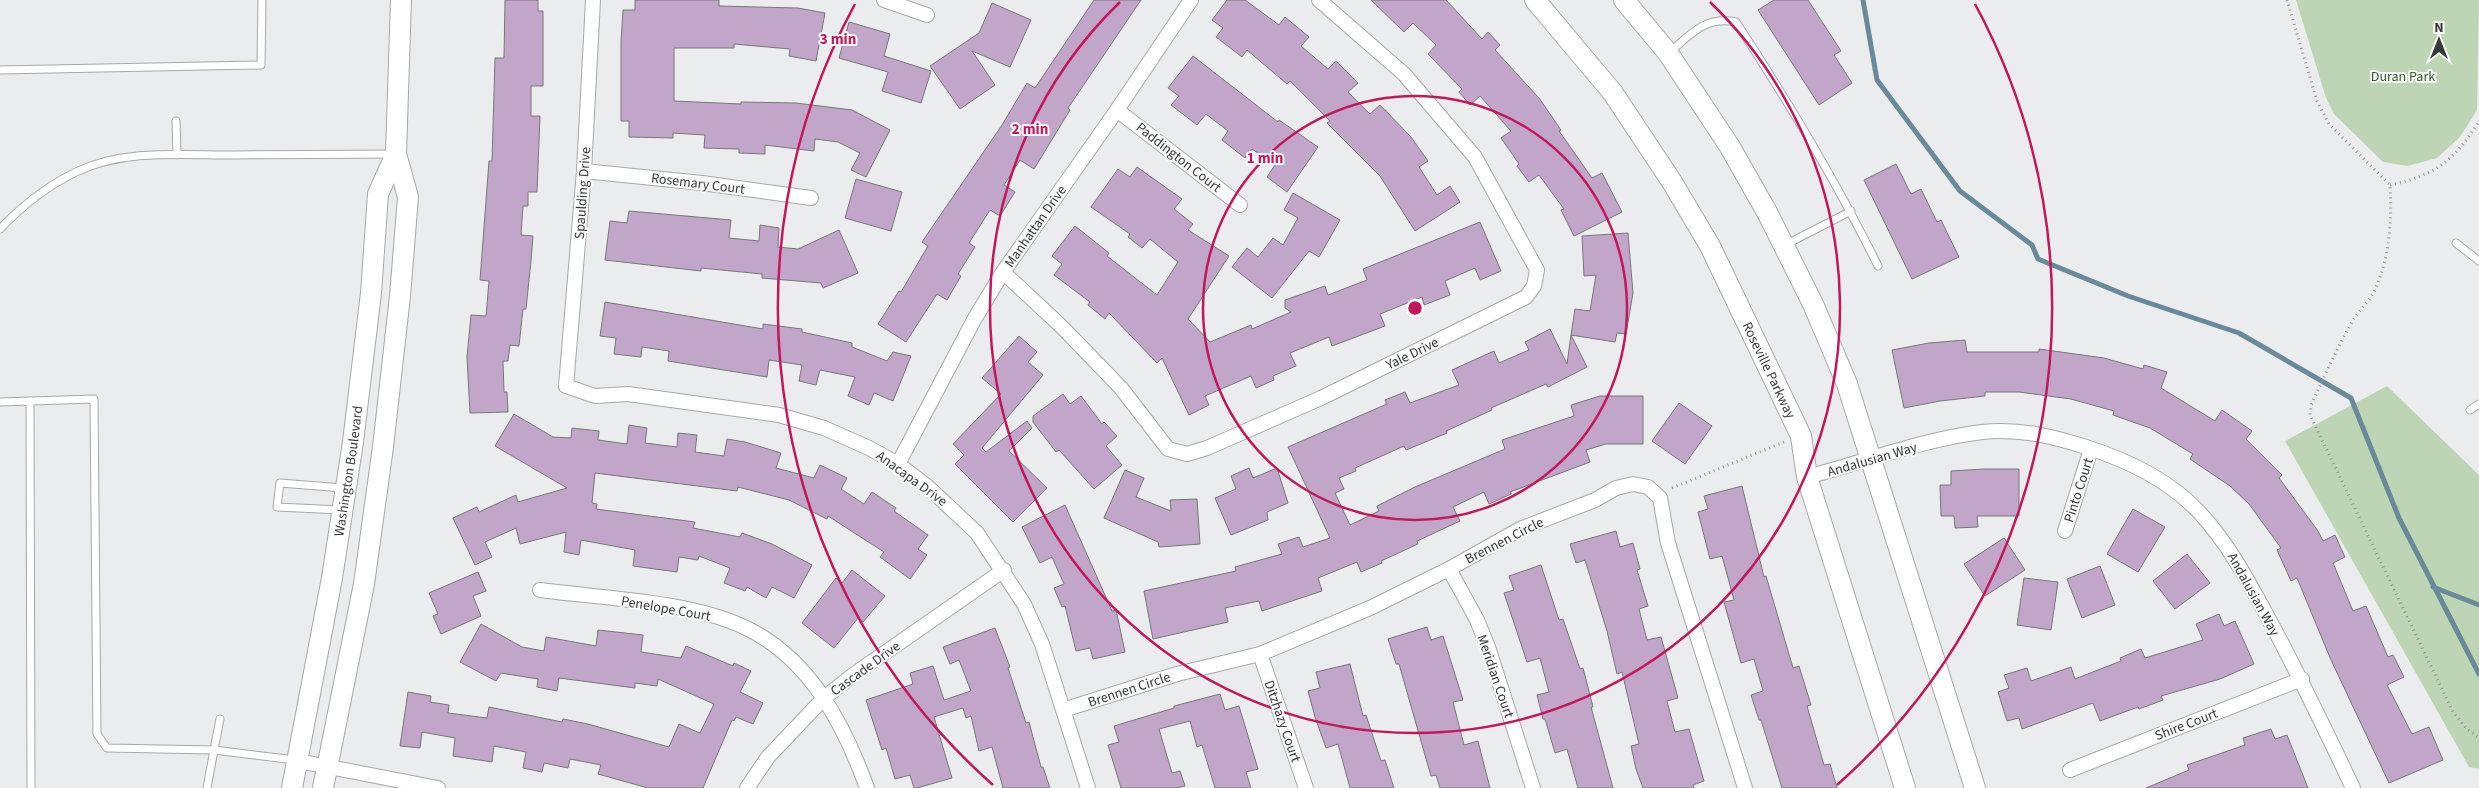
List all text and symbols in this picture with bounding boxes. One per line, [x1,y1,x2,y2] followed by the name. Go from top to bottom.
[2414,15,2464,65] north arrow
[2434,18,2444,38] text: N
[820,29,856,50] text: 3 min
[2371,67,2435,87] park label: Duran Park
[1131,118,1226,198] street label: Paddington Court
[1012,119,1048,140] text: 2 min
[570,146,596,240] street label: Spaulding Drive
[1247,148,1283,169] text: 1 min
[650,168,746,200] street label: Rosemary Court
[1000,181,1072,272] street label: Manhattan Drive
[1406,299,1424,317] centre of rings
[1737,319,1800,422] street label: Roseville Parkway
[1382,333,1442,376] street label: Yale Drive
[330,405,368,538] street label: Washington Boulevard
[1825,437,1920,482] street label: Andalusian Way
[872,446,951,511] street label: Anacapa Drive
[2059,455,2099,525] street label: Pinto Court
[1462,513,1547,569] street label: Brennen Circle
[2222,549,2285,640] street label: Andalusian Way
[619,591,712,627] street label: Penelope Court
[1471,632,1519,721] street label: Meridian Court
[827,637,905,701] street label: Cascade Drive
[1085,667,1173,713] street label: Brennen Circle
[1259,678,1306,765] street label: Ditzhazy Court
[2152,704,2221,746] street label: Shire Court

